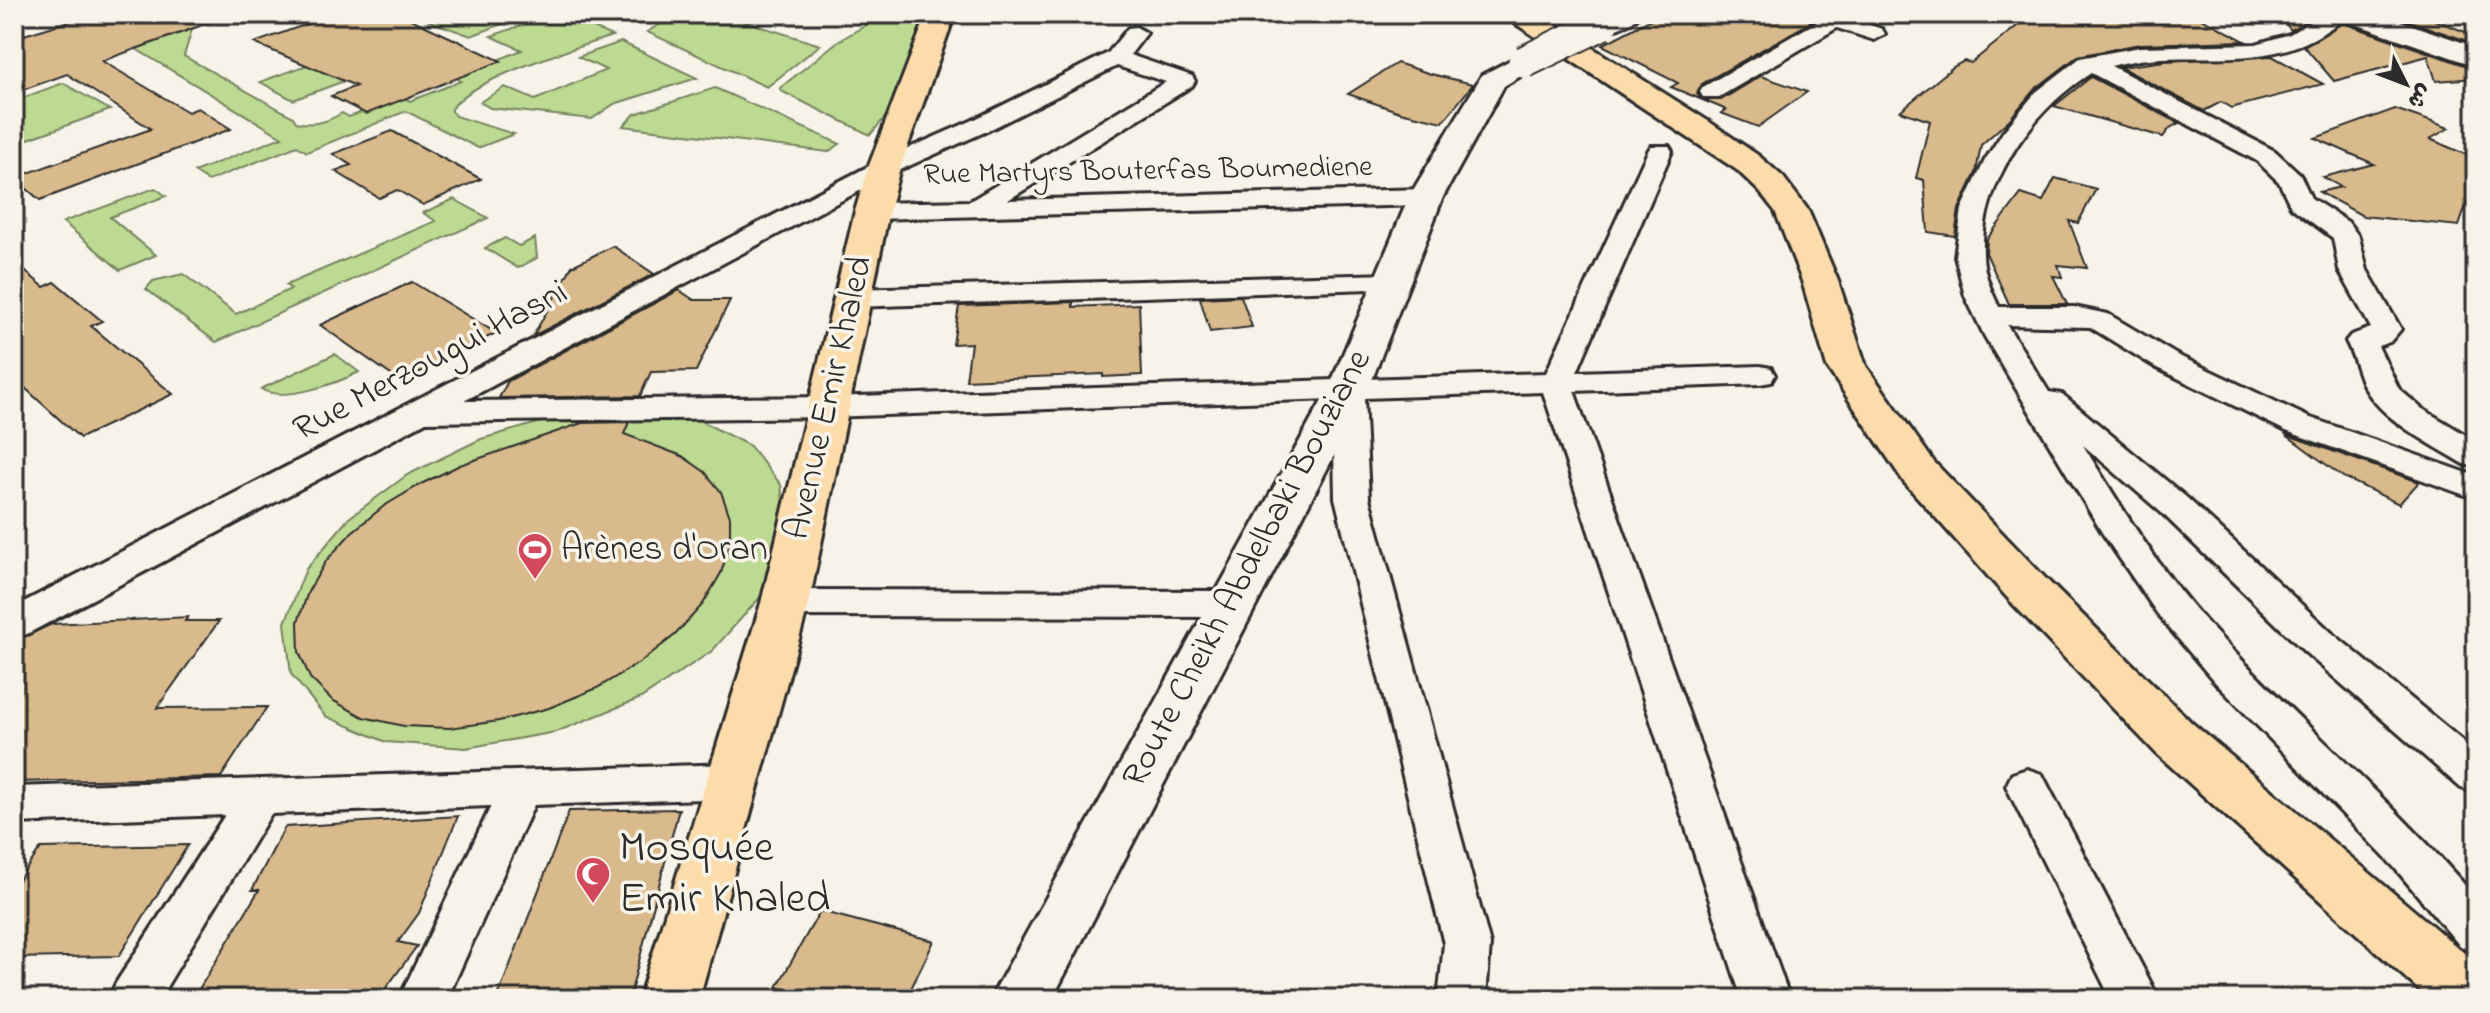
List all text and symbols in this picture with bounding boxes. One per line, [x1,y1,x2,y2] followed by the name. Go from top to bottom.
[2366,44,2446,124] north arrow
[2399,76,2439,115] text: ش
[923,146,1374,198] street label: Rue Martyrs Bouterfas Boumediene
[772,251,888,545] street label: Avenue Emir Khaled
[284,267,578,457] street label: Rue Merzougui Hasni
[1110,340,1387,797] street label: Route Cheikh Abdelbaki Bouziane
[561,524,768,577] place label: Arènes d'Oran
[516,531,554,581] sports icon: Arènes d'Oran
[619,817,830,932] place label: Mosquée Emir Khaled
[574,855,612,905] mosque icon: Mosquée Emir Khaled

